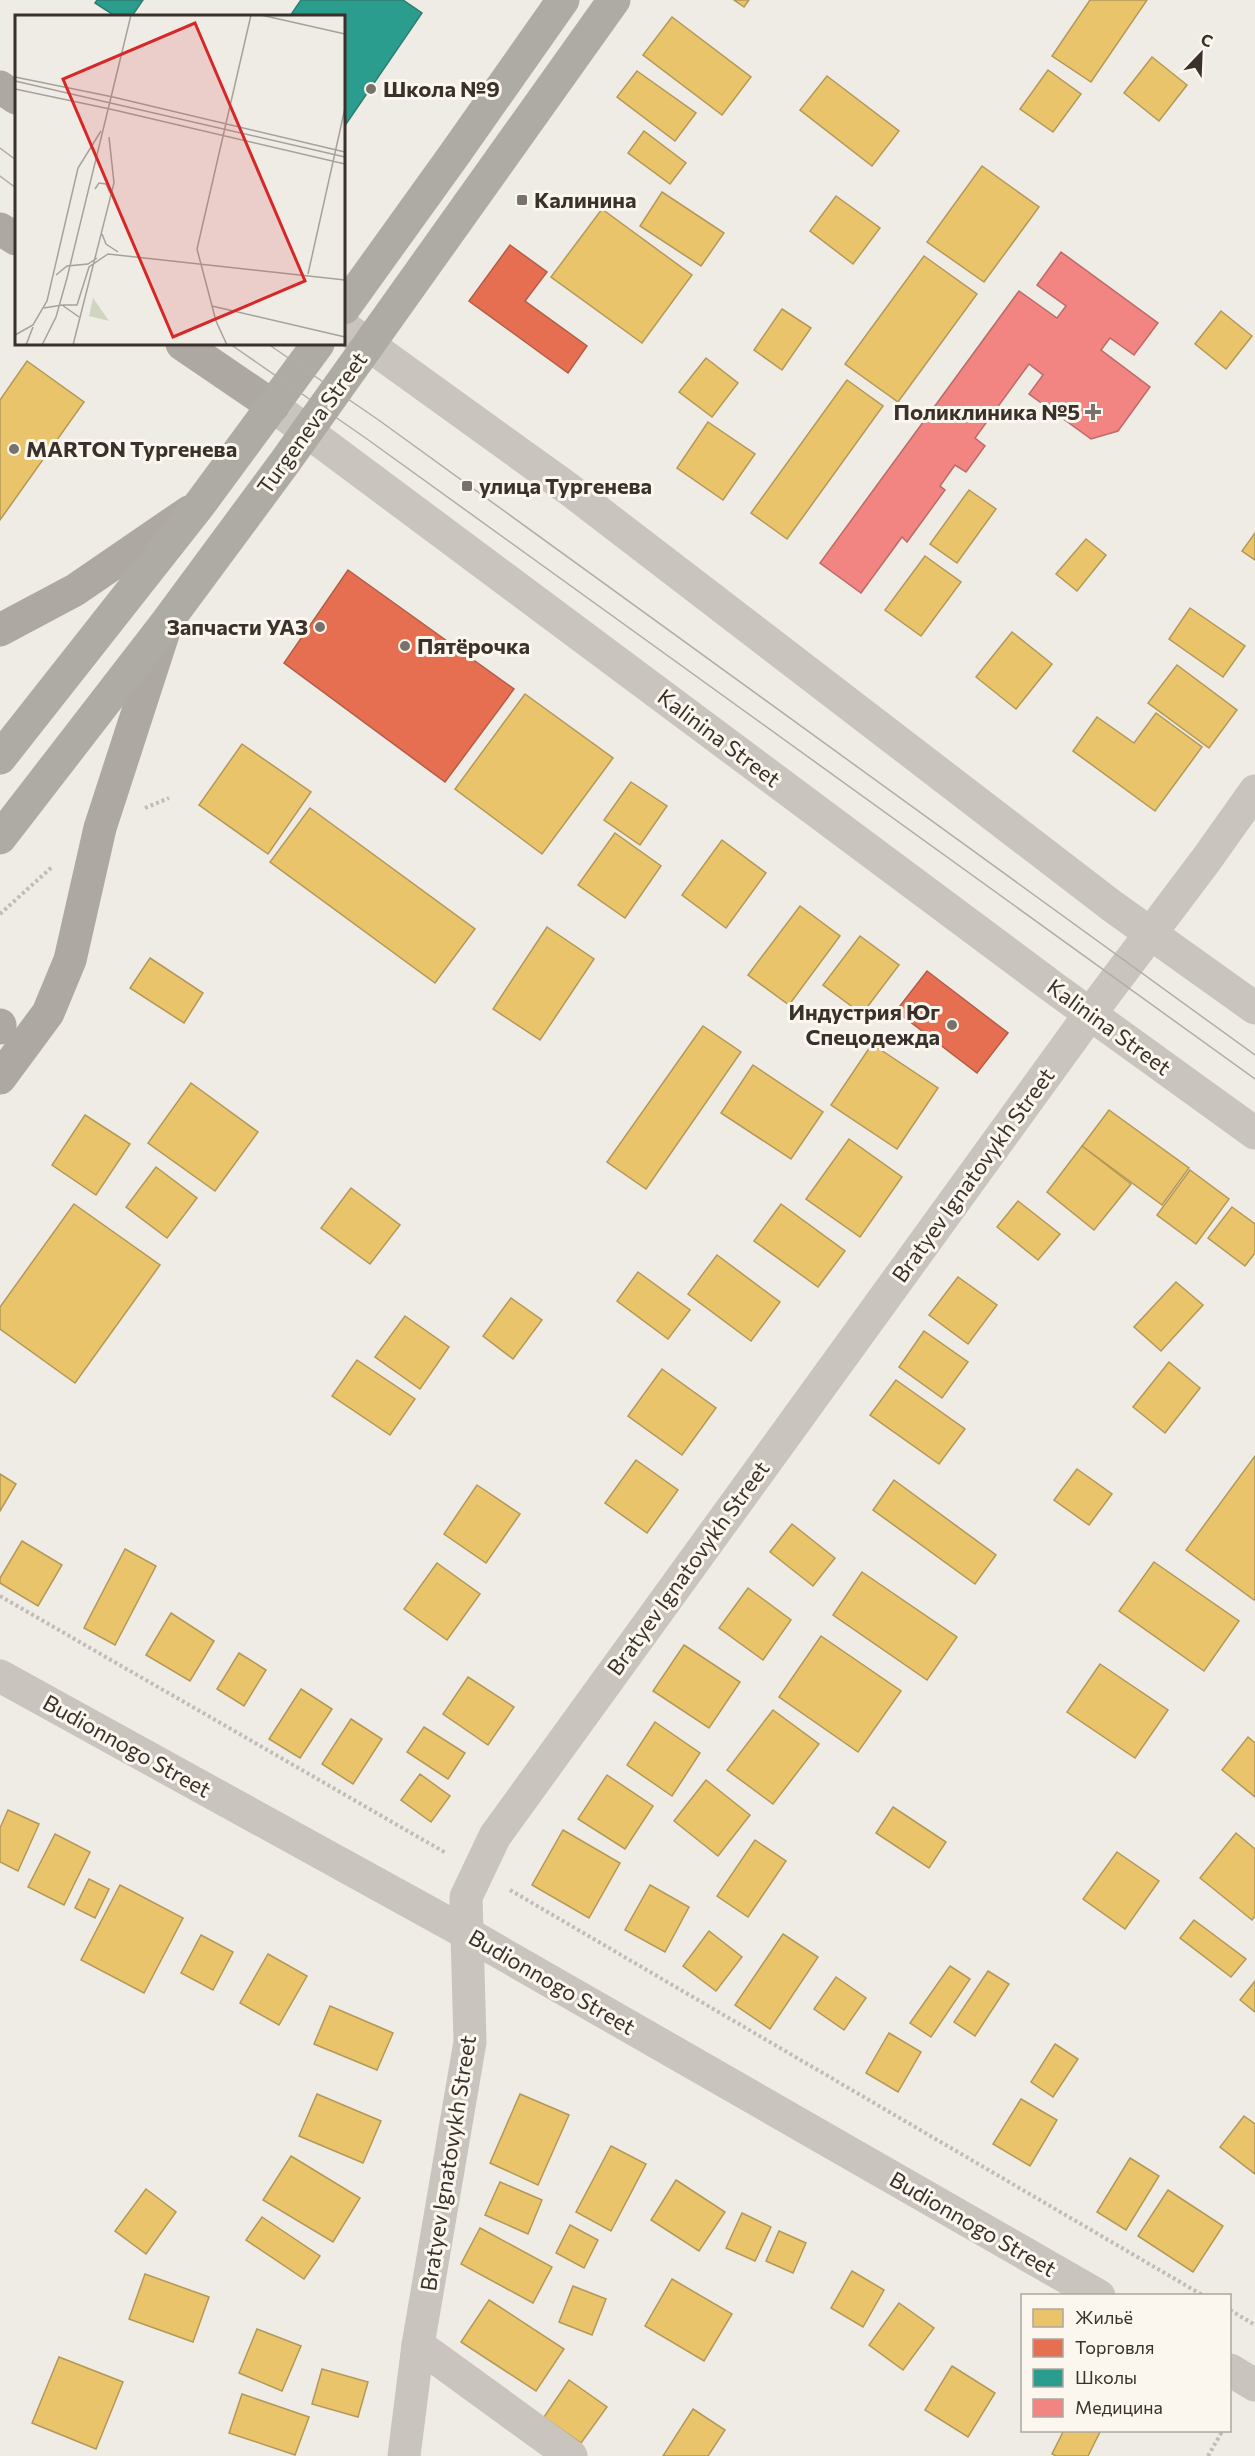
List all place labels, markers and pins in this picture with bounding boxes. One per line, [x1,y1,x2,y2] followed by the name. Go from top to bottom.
[383,75,500,102] place label: Школа №9
[364,82,378,96] marker: Школа №9
[534,186,637,213] place label: Калинина
[515,193,529,207] marker: Калинина
[894,398,1080,425] place label: Поликлиника №5
[1084,403,1102,421] marker: Поликлиника №5
[26,435,237,462] place label: MARTON Тургенева
[7,442,21,456] marker: MARTON Тургенева
[479,472,652,499] place label: улица Тургенева
[460,479,474,493] marker: улица Тургенева
[167,613,308,640] place label: Запчасти УАЗ
[313,620,327,634] marker: Запчасти УАЗ
[417,632,530,659] place label: Пятёрочка
[398,639,412,653] marker: Пятёрочка
[789,998,940,1050] place label: Индустрия Юг Спецодежда
[945,1018,959,1032] marker: Индустрия Юг Спецодежда

